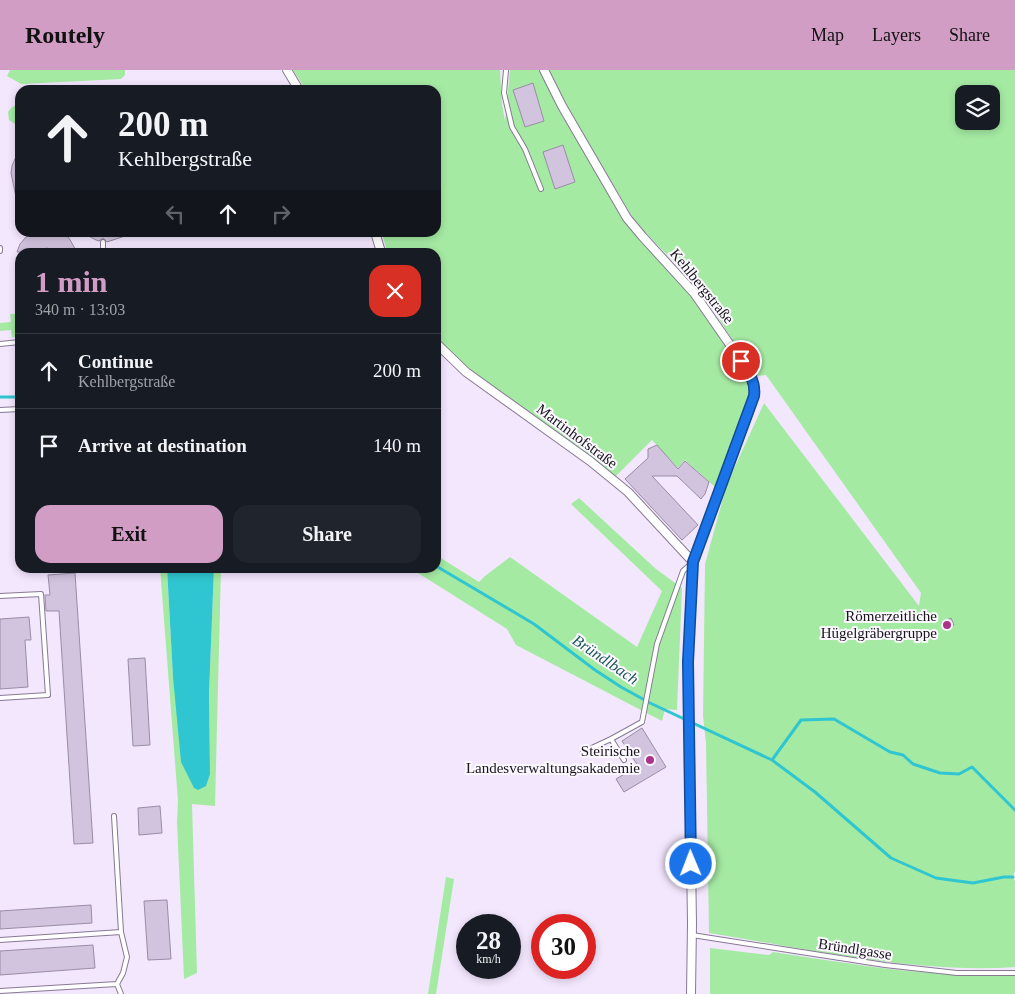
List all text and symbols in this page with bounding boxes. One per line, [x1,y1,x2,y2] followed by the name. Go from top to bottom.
[25,22,105,48] text: Routely
[811,25,844,45] text: Map
[872,25,921,45] text: Layers
[949,25,990,45] text: Share
[955,85,1000,130] map controls
[955,85,1000,130] button: layers
[35,105,100,170] icon: ahead
[118,105,208,144] text: 200 m
[118,146,252,171] text: Kehlbergstraße
[161,200,189,228] icon: left
[214,200,242,228] icon: ahead
[267,200,295,228] icon: right
[667,245,737,327] street label: Kehlbergstraße
[35,265,108,298] text: 1 min
[369,265,421,317] button: close
[35,301,125,318] text: 340 m · 13:03
[720,340,762,382] pin
[727,347,755,375] icon: arrive
[78,351,153,372] text: Continue
[35,357,63,385] icon: ahead
[373,360,421,381] text: 200 m
[78,373,175,390] text: Kehlbergstraße
[534,401,621,472] street label: Martinhofstraße
[35,432,63,460] icon: arrive
[78,435,247,456] text: Arrive at destination
[373,435,421,456] text: 140 m
[35,505,223,563] button: Exit
[233,505,421,563] button: Share
[821,608,937,641] place label: Römerzeitliche Hügelgräbergruppe
[941,619,953,631] marker: Römerzeitliche Hügelgräbergruppe
[570,631,642,688] water label: Bründlbach
[466,743,640,776] place label: Steirische Landesverwaltungsakademie
[644,754,656,766] marker: Steirische Landesverwaltungsakademie
[664,837,716,889] position arrow
[531,914,596,979] speed limit sign: 30
[476,927,501,954] text: 28
[817,935,893,963] street label: Bründlgasse
[476,952,501,966] text: km/h

